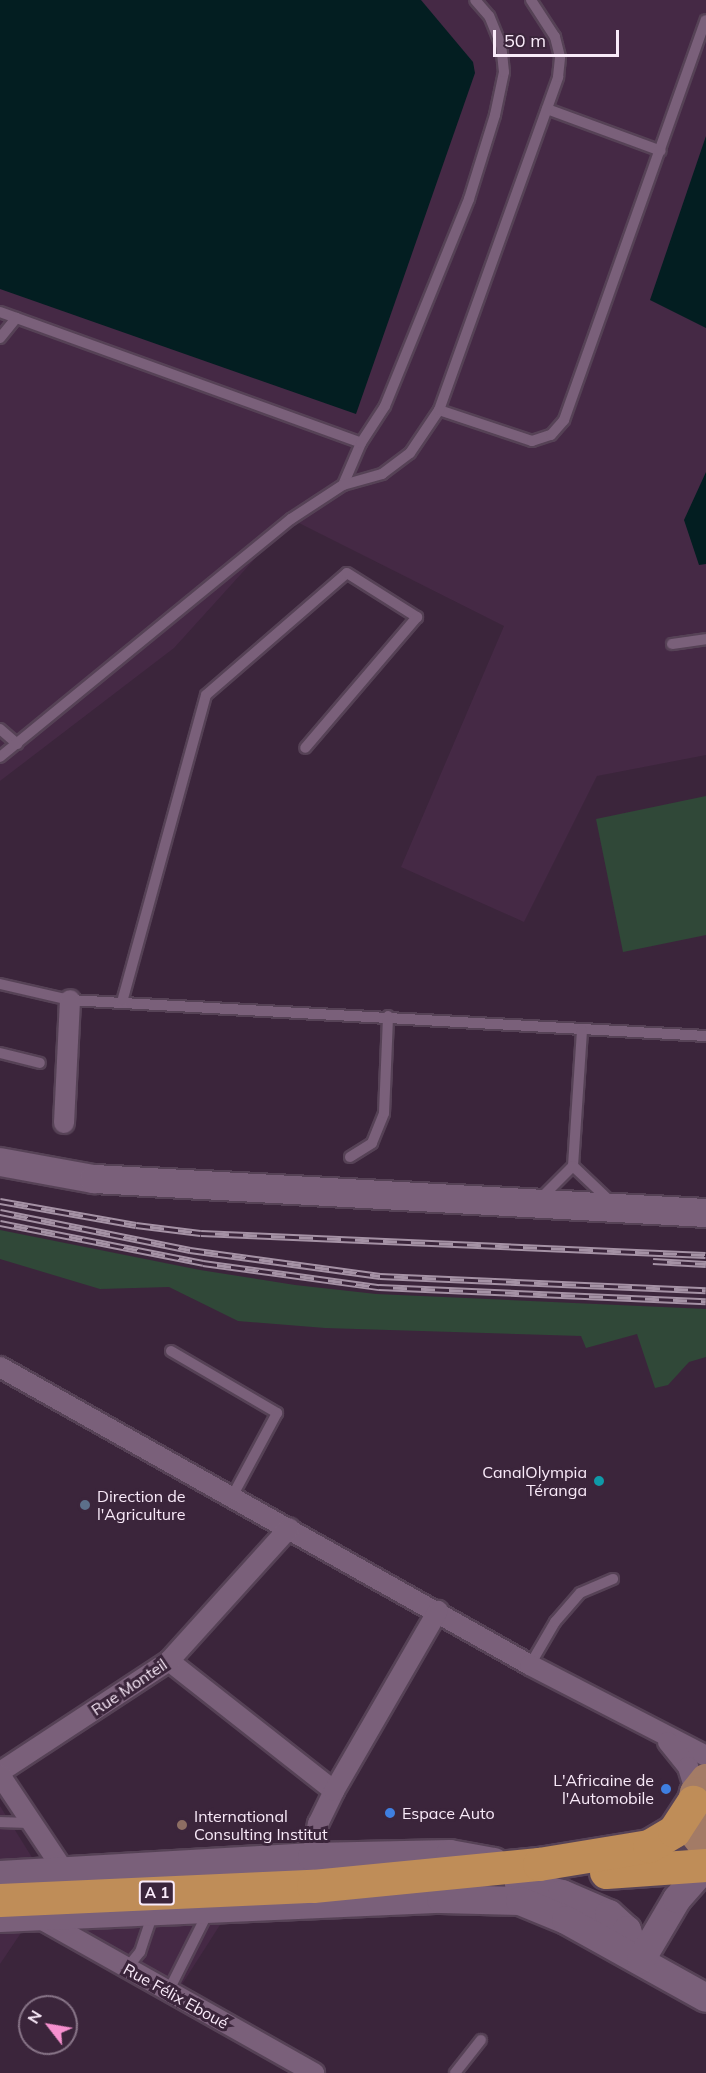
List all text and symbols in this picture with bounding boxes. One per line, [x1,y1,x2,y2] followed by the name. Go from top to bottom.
[496,18,622,56] scale bar
[504,29,546,52] text: 50 m
[482,1462,587,1500] place label: CanalOlympia Téranga
[592,1474,606,1488] marker: CanalOlympia Téranga
[97,1486,185,1524] place label: Direction de l'Agriculture
[78,1498,92,1512] marker: Direction de l'Agriculture
[87,1655,171,1719] street label: Rue Monteil
[553,1770,654,1808] place label: L'Africaine de l'Automobile
[659,1782,673,1796] marker: L'Africaine de l'Automobile
[402,1803,495,1823] place label: Espace Auto
[194,1806,328,1844] place label: International Consulting Institut
[383,1806,397,1820] marker: Espace Auto
[175,1818,189,1832] marker: International Consulting Institut
[138,1881,176,1905] road number: A 1
[120,1959,232,2033] street label: Rue Félix Eboué
[18,1995,78,2055] north arrow
[23,2006,46,2027] text: N

